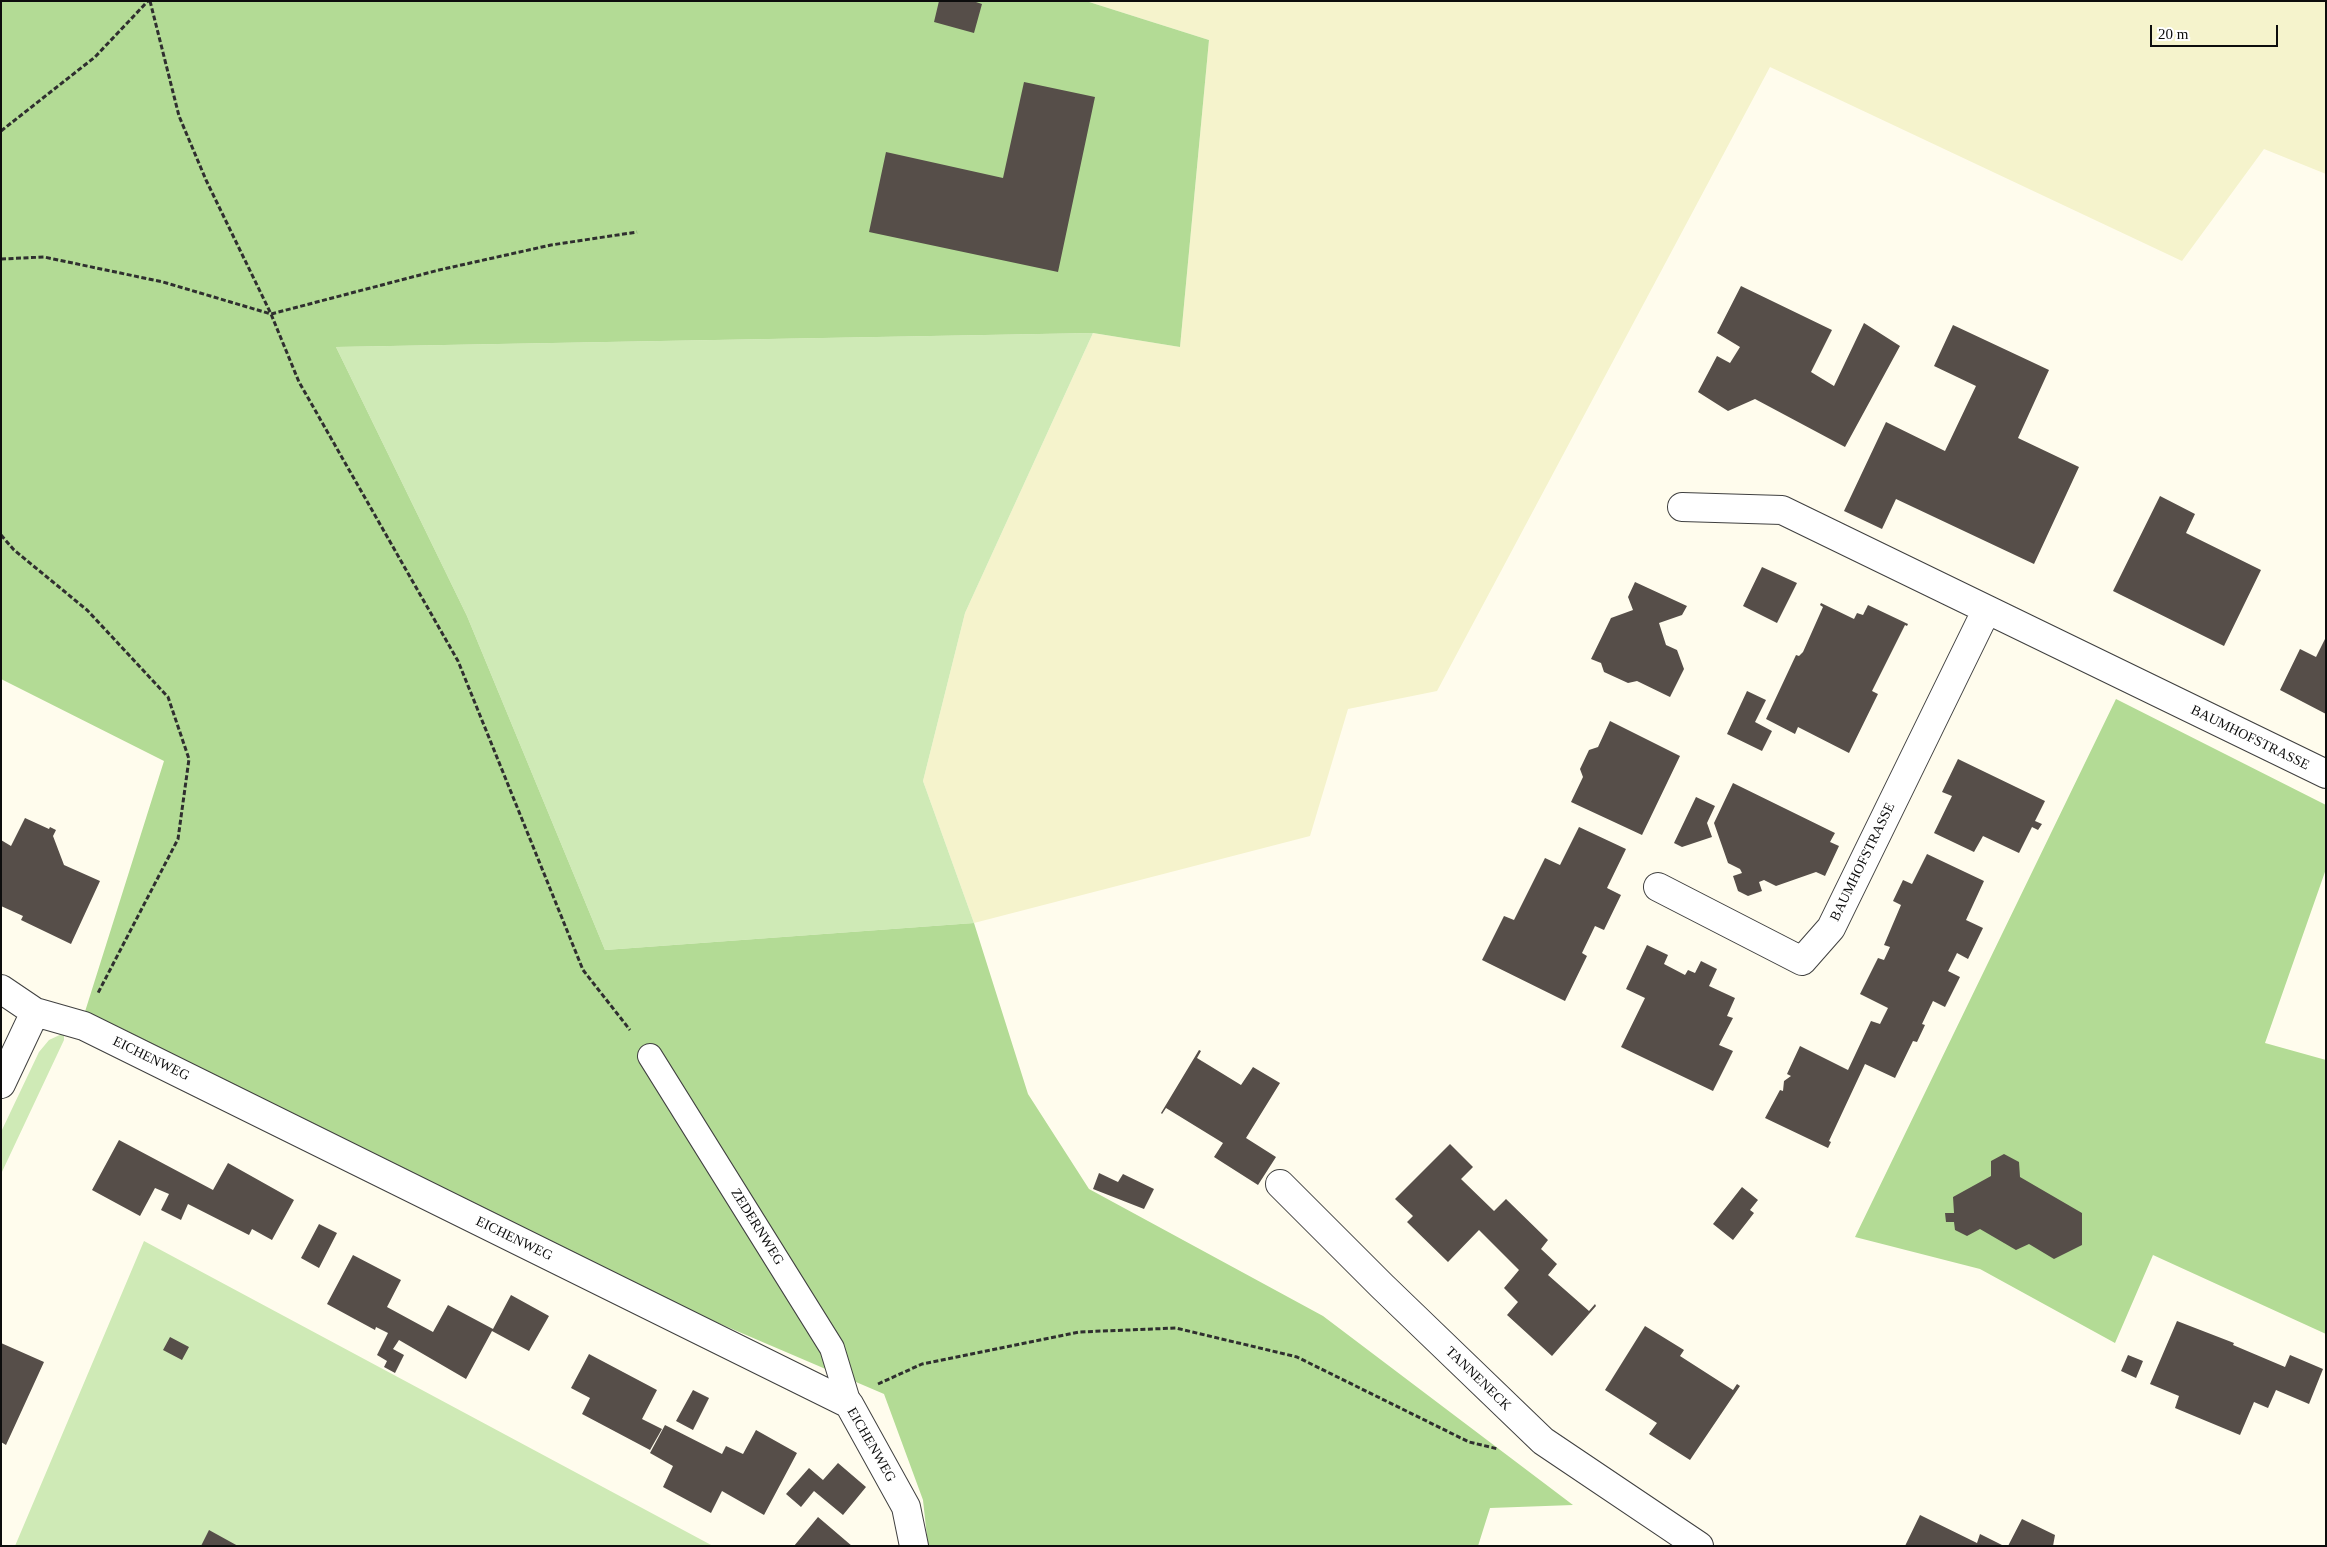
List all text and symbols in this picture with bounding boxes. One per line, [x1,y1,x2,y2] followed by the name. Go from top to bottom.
[2152,15,2280,47] scale bar
[2158,26,2188,42] text: 20 m
[2188,702,2312,774] street label: BAUMHOFSTRASSE
[1827,800,1899,924] street label: BAUMHOFSTRASSE
[110,1033,192,1085] street label: EICHENWEG
[727,1186,787,1268] street label: ZEDERNWEG
[473,1213,555,1265] street label: EICHENWEG
[1442,1344,1514,1414] street label: TANNENECK
[843,1405,899,1485] street label: EICHENWEG

